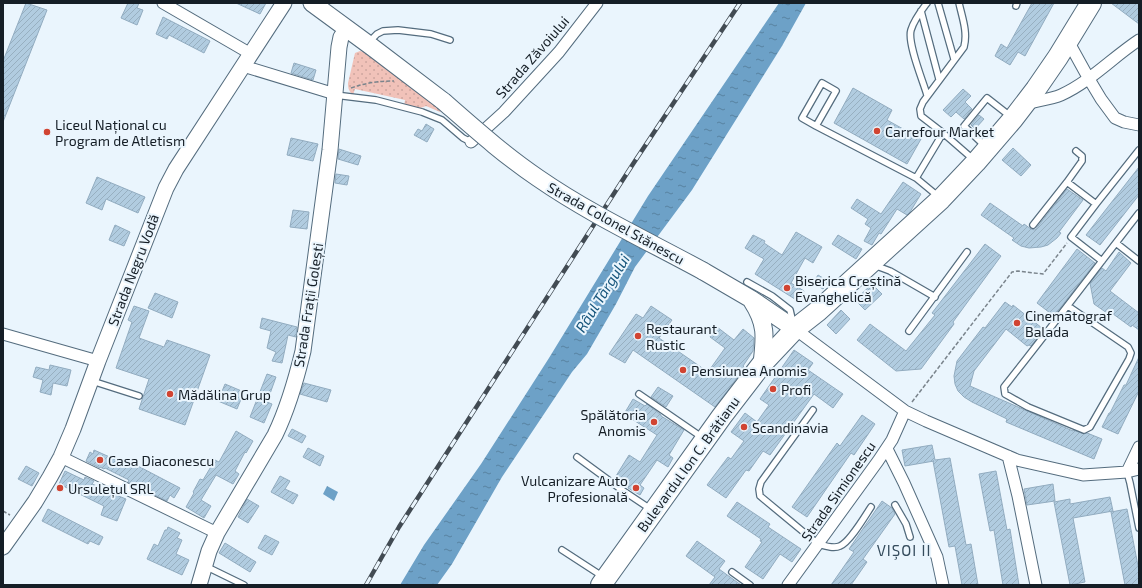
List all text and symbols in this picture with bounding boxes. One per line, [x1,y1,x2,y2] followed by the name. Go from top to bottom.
[492,12,572,102] street label: Strada Zăvoiului
[55,116,185,149] place label: Liceul Național cu Program de Atletism
[885,123,994,140] place label: Carrefour Market
[872,126,882,136] marker: Carrefour Market
[42,127,52,137] marker: Liceul Național cu Program de Atletism
[544,178,688,268] street label: Strada Colonel Stănescu
[104,212,162,328] street label: Strada Negru Vodă
[290,242,327,369] street label: Strada Frații Golești
[571,250,633,335] water label: Râul Târgului
[795,272,901,305] place label: Biserica Creștină Evanghelică
[782,283,792,293] marker: Biserica Creștină Evanghelică
[1025,307,1112,340] place label: Cinematograf Balada
[1012,318,1022,328] marker: Cinematograf Balada
[646,320,717,353] place label: Restaurant Rustic
[633,331,643,341] marker: Restaurant Rustic
[691,362,807,379] place label: Pensiunea Anomis
[678,365,688,375] marker: Pensiunea Anomis
[781,381,811,398] place label: Profi
[768,384,778,394] marker: Profi
[178,386,271,403] place label: Mădălina Grup
[165,389,175,399] marker: Mădălina Grup
[633,393,743,535] street label: Bulevardul Ion C. Brătianu
[580,406,646,439] place label: Spălătoria Anomis
[649,417,659,427] marker: Spălătoria Anomis
[752,419,828,436] place label: Scandinavia
[739,422,749,432] marker: Scandinavia
[797,438,879,544] street label: Strada Simionescu
[108,452,214,469] place label: Casa Diaconescu
[95,455,105,465] marker: Casa Diaconescu
[521,472,628,505] place label: Vulcanizare Auto Profesională
[68,480,154,498] place label: Ursulețul SRL
[55,483,65,493] marker: Ursulețul SRL
[631,483,641,493] marker: Vulcanizare Auto Profesională
[877,541,931,560] district label: VIŞOI II

